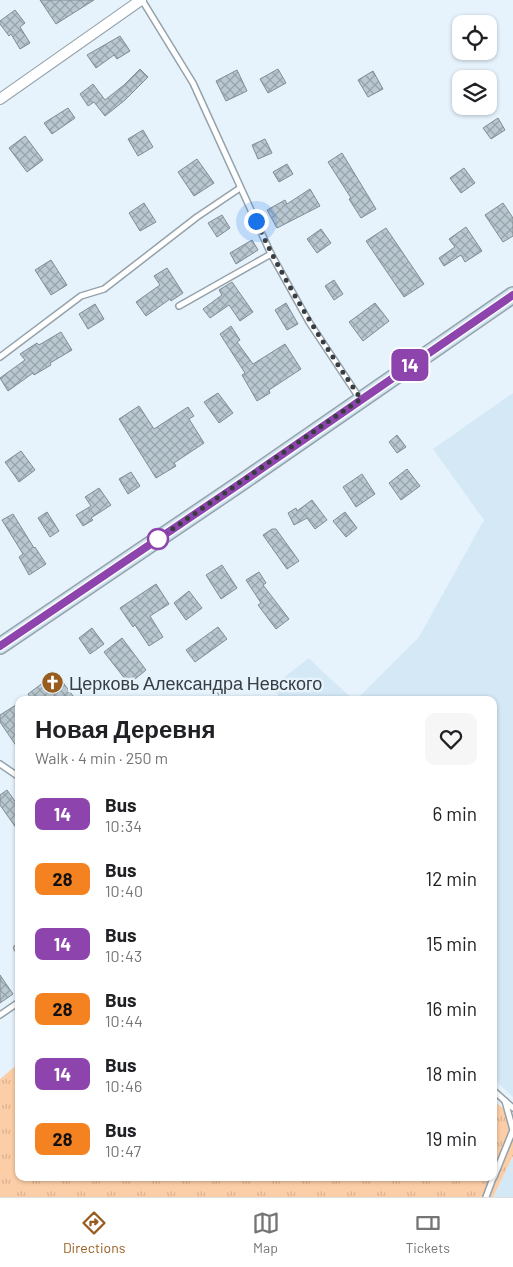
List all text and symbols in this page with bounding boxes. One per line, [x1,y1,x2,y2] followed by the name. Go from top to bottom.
[452,15,497,115] map controls
[452,15,497,60] button: locate
[452,70,497,115] button: layers
[244,209,269,234] your location
[388,349,432,381] line badge: 14
[401,354,419,376] text: 14
[147,528,169,550] unlabelled marker
[41,671,65,695] church icon: Церковь Александра Невского
[69,672,322,694] place label: Церковь Александра Невского
[425,713,477,765] button: heart
[35,714,216,743] text: Новая Деревня
[35,748,168,767] text: Walk · 4 min · 250 m
[105,793,137,816] text: Bus
[433,802,477,825] text: 6 min
[54,803,71,825] text: 14
[105,816,142,835] text: 10:34
[105,858,137,881] text: Bus
[426,867,477,890] text: 12 min
[53,868,72,890] text: 28
[105,881,143,900] text: 10:40
[105,923,137,946] text: Bus
[426,932,477,955] text: 15 min
[54,933,71,955] text: 14
[105,946,142,965] text: 10:43
[105,988,137,1011] text: Bus
[426,997,477,1020] text: 16 min
[53,998,72,1020] text: 28
[105,1011,143,1030] text: 10:44
[105,1053,137,1076] text: Bus
[426,1062,477,1085] text: 18 min
[54,1063,71,1085] text: 14
[105,1076,142,1095] text: 10:46
[105,1118,137,1141] text: Bus
[426,1127,477,1150] text: 19 min
[53,1128,72,1150] text: 28
[105,1141,141,1160] text: 10:47
[63,1209,126,1256] tab: Directions
[252,1209,280,1256] tab: Map
[405,1209,450,1256] tab: Tickets

